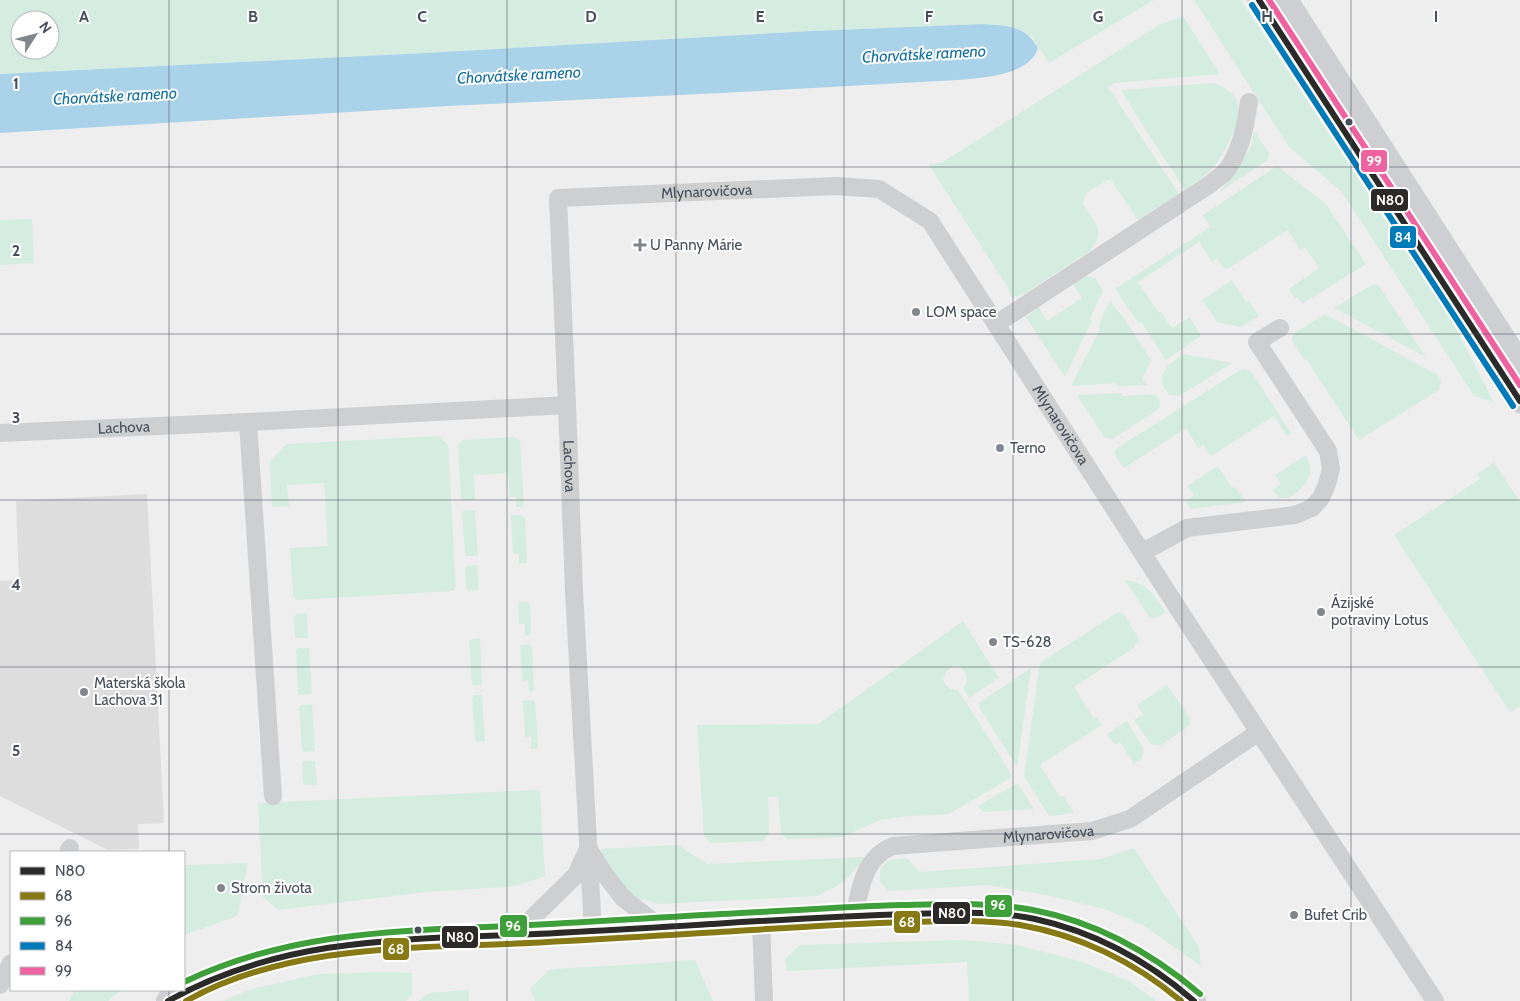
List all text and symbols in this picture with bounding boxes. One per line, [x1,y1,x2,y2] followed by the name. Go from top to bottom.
[79,7,89,26] text: A
[248,7,258,26] text: B
[417,7,427,26] text: C
[585,7,597,26] text: D
[755,7,765,26] text: E
[925,7,934,26] text: F
[1093,7,1103,26] text: G
[1261,7,1273,26] text: H
[1434,7,1438,26] text: I
[10,10,60,60] north arrow
[35,18,56,37] text: N
[862,41,986,67] water label: Chorvátske rameno
[457,62,581,88] water label: Chorvátske rameno
[13,74,19,93] text: 1
[53,83,177,109] water label: Chorvátske rameno
[1344,117,1354,127] unlabelled marker
[1360,149,1388,173] line badge: 99
[1366,152,1382,170] text: 99
[661,181,753,203] street label: Mlynarovičova
[1370,188,1409,212] line badge: N80
[1376,191,1404,209] text: N80
[1389,225,1417,249] line badge: 84
[1394,228,1412,246] text: 84
[650,236,743,254] place label: U Panny Márie
[634,239,646,251] marker: U Panny Márie
[12,241,20,260] text: 2
[926,303,997,321] place label: LOM space
[910,306,922,318] marker: LOM space
[1028,382,1093,469] street label: Mlynarovičova
[12,408,20,427] text: 3
[97,417,151,438] street label: Lachova
[1010,439,1046,457] place label: Terno
[559,440,579,494] street label: Lachova
[994,442,1006,454] marker: Terno
[11,575,21,594] text: 4
[1331,593,1428,629] place label: Ázijské potraviny Lotus
[1315,606,1327,618] marker: Ázijské potraviny Lotus
[1003,633,1052,651] place label: TS-628
[987,636,999,648] marker: TS-628
[94,674,186,709] place label: Materská škola Lachova 31
[78,686,90,698] marker: Materská škola Lachova 31
[12,741,20,760] text: 5
[1002,822,1096,847] street label: Mlynarovičova
[10,851,185,991] legend
[55,862,85,880] text: N80
[231,879,313,897] place label: Strom života
[215,882,227,894] marker: Strom života
[55,887,73,905] text: 68
[984,894,1013,918] line badge: 96
[990,896,1006,914] text: 96
[932,901,971,925] line badge: N80
[938,904,966,922] text: N80
[1304,906,1367,924] place label: Bufet Crib
[1288,909,1300,921] marker: Bufet Crib
[893,910,921,934] line badge: 68
[55,912,72,930] text: 96
[899,913,915,931] text: 68
[499,914,528,938] line badge: 96
[505,917,521,935] text: 96
[413,925,423,935] unlabelled marker
[441,925,479,949] line badge: N80
[446,928,474,946] text: N80
[55,937,73,955] text: 84
[382,937,410,961] line badge: 68
[388,940,404,958] text: 68
[55,962,72,980] text: 99

